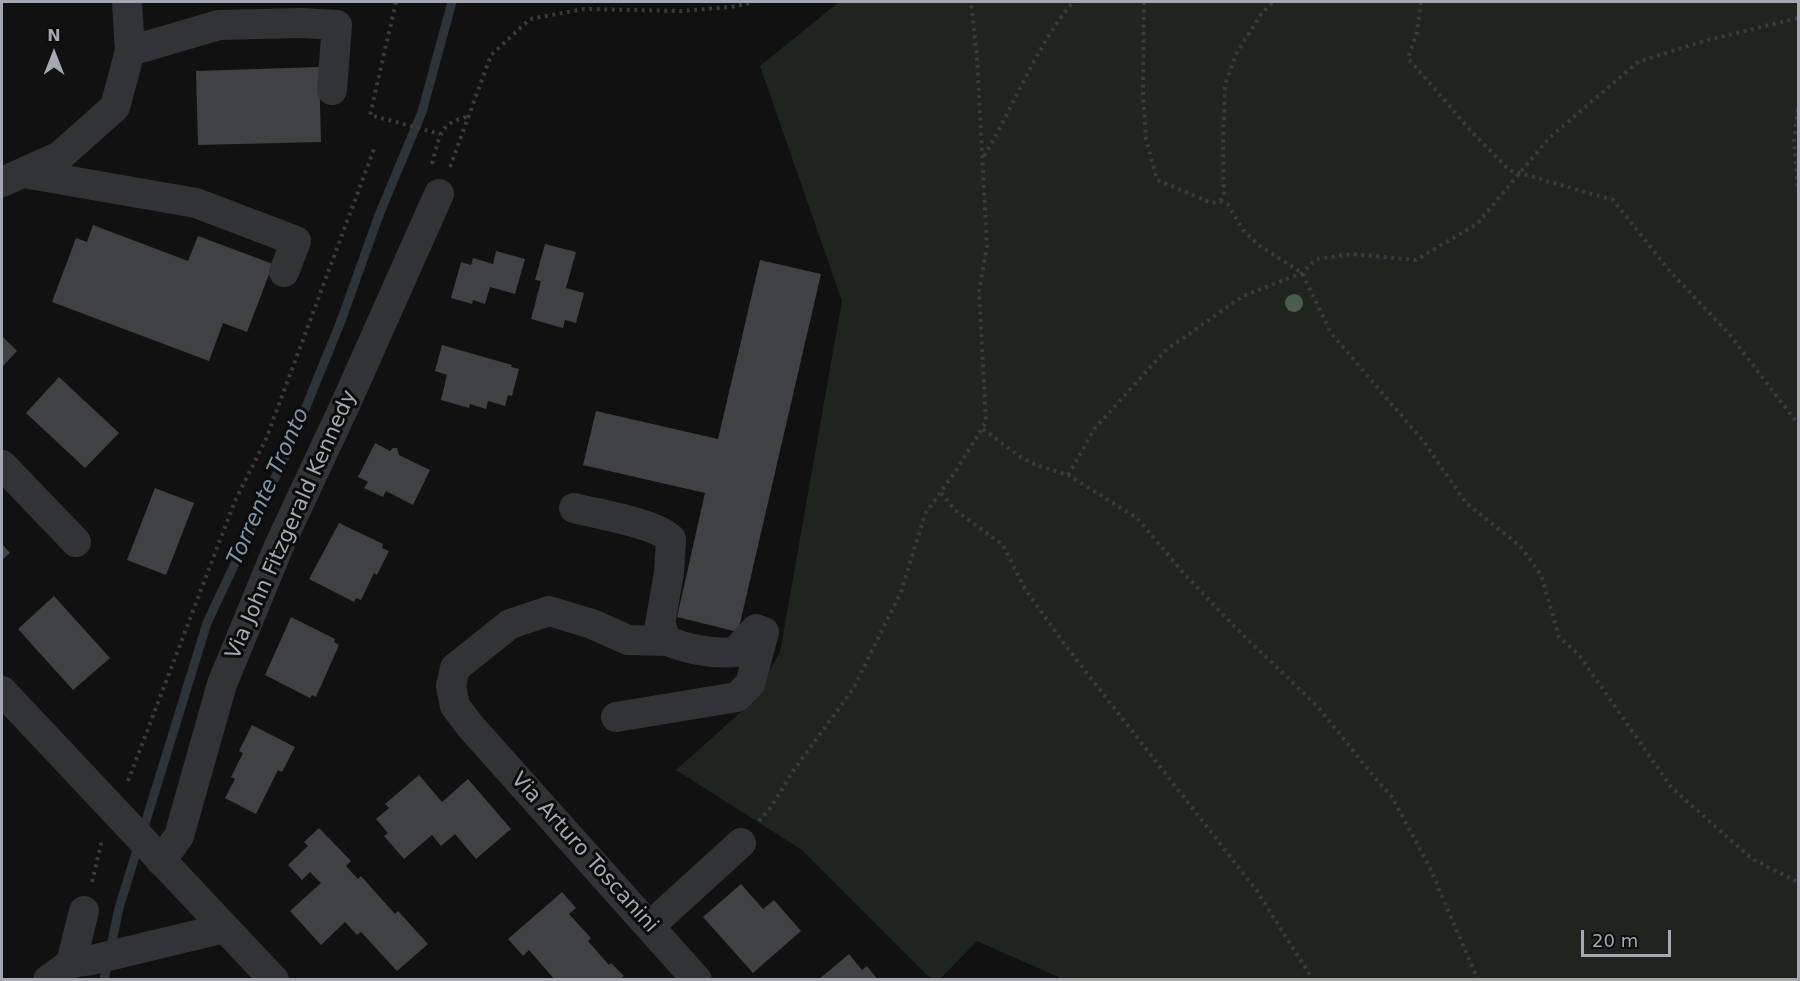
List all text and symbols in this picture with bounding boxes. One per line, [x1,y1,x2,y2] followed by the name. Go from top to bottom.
[24,24,84,84] north arrow
[47,26,61,45] text: N
[221,387,363,663] street label: Via John Fitzgerald Kennedy
[223,404,315,570] water label: Torrente Tronto
[505,768,663,938] street label: Via Arturo Toscanini
[1584,918,1674,956] scale bar
[1592,930,1638,951] text: 20 m

